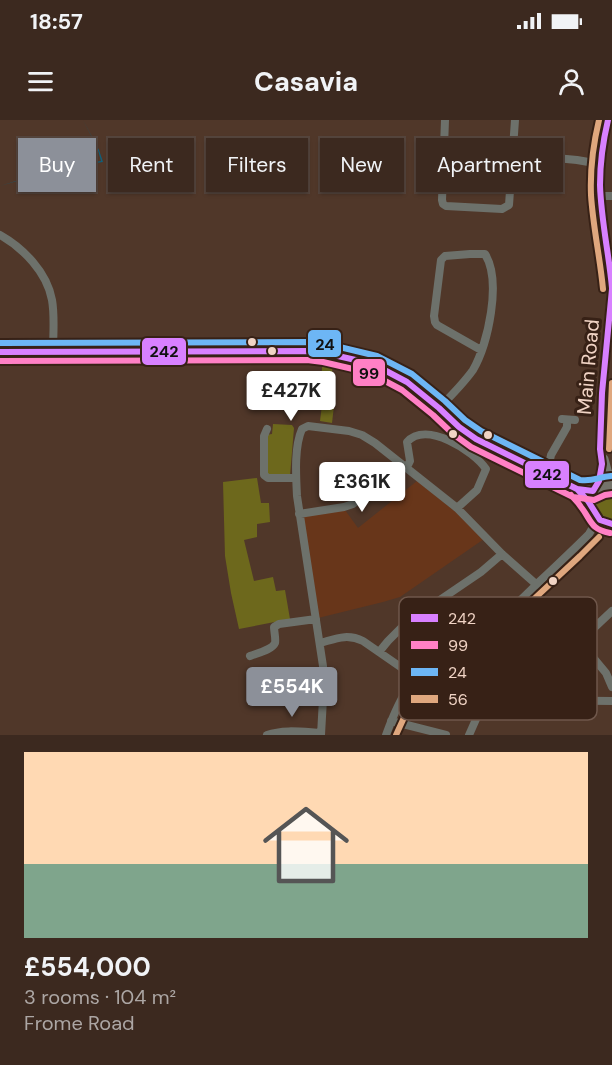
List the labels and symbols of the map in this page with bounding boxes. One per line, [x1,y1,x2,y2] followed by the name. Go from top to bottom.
[571,318,605,416] street label: Main Road
[307,329,342,358] line badge: 24
[315,334,335,355] text: 24
[246,336,258,348] unlabelled marker
[141,337,187,366] line badge: 242
[150,341,178,362] text: 242
[266,345,278,357] unlabelled marker
[352,358,386,387] line badge: 99
[359,363,379,384] text: 99
[249,371,333,422] pin: £427K
[447,428,459,440] unlabelled marker
[482,429,494,441] unlabelled marker
[524,460,570,489] line badge: 242
[320,462,404,513] pin: £361K
[533,464,561,485] text: 242
[547,575,559,587] unlabelled marker
[399,597,597,720] legend
[448,608,476,629] text: 242
[448,635,468,656] text: 99
[448,662,467,683] text: 24
[250,667,334,718] pin: £554K
[448,689,468,710] text: 56

